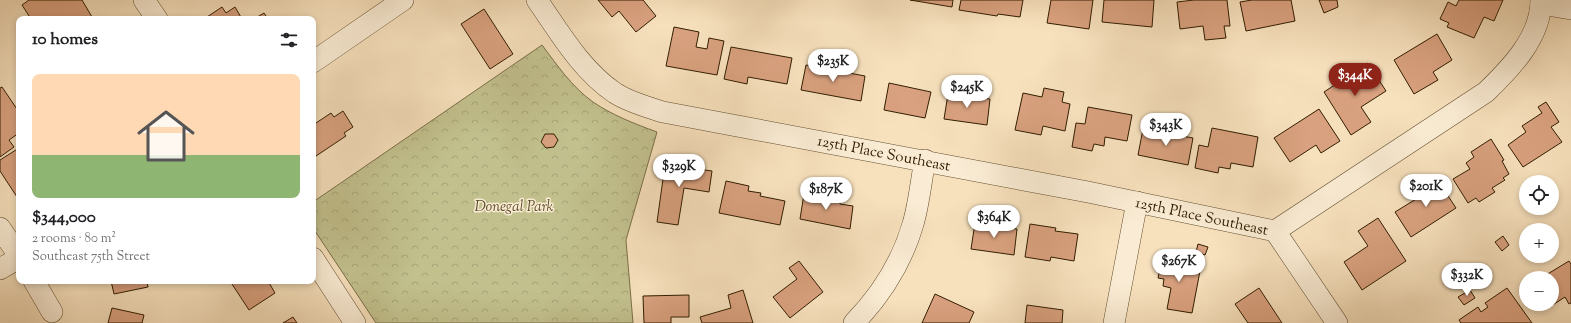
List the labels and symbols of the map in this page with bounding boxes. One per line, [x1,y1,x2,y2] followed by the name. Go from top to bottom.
[805,49,861,83] pin: $235K
[1327,63,1383,97] pin: $344K
[939,75,995,109] pin: $245K
[1138,113,1194,147] pin: $343K
[815,131,952,178] street label: 125th Place Southeast
[651,154,707,188] pin: $329K
[1398,174,1454,208] pin: $201K
[798,177,854,211] pin: $187K
[1133,193,1270,242] street label: 125th Place Southeast
[475,197,554,218] park label: Donegal Park
[966,205,1022,239] pin: $364K
[1151,249,1207,283] pin: $267K
[1439,263,1495,297] pin: $332K

